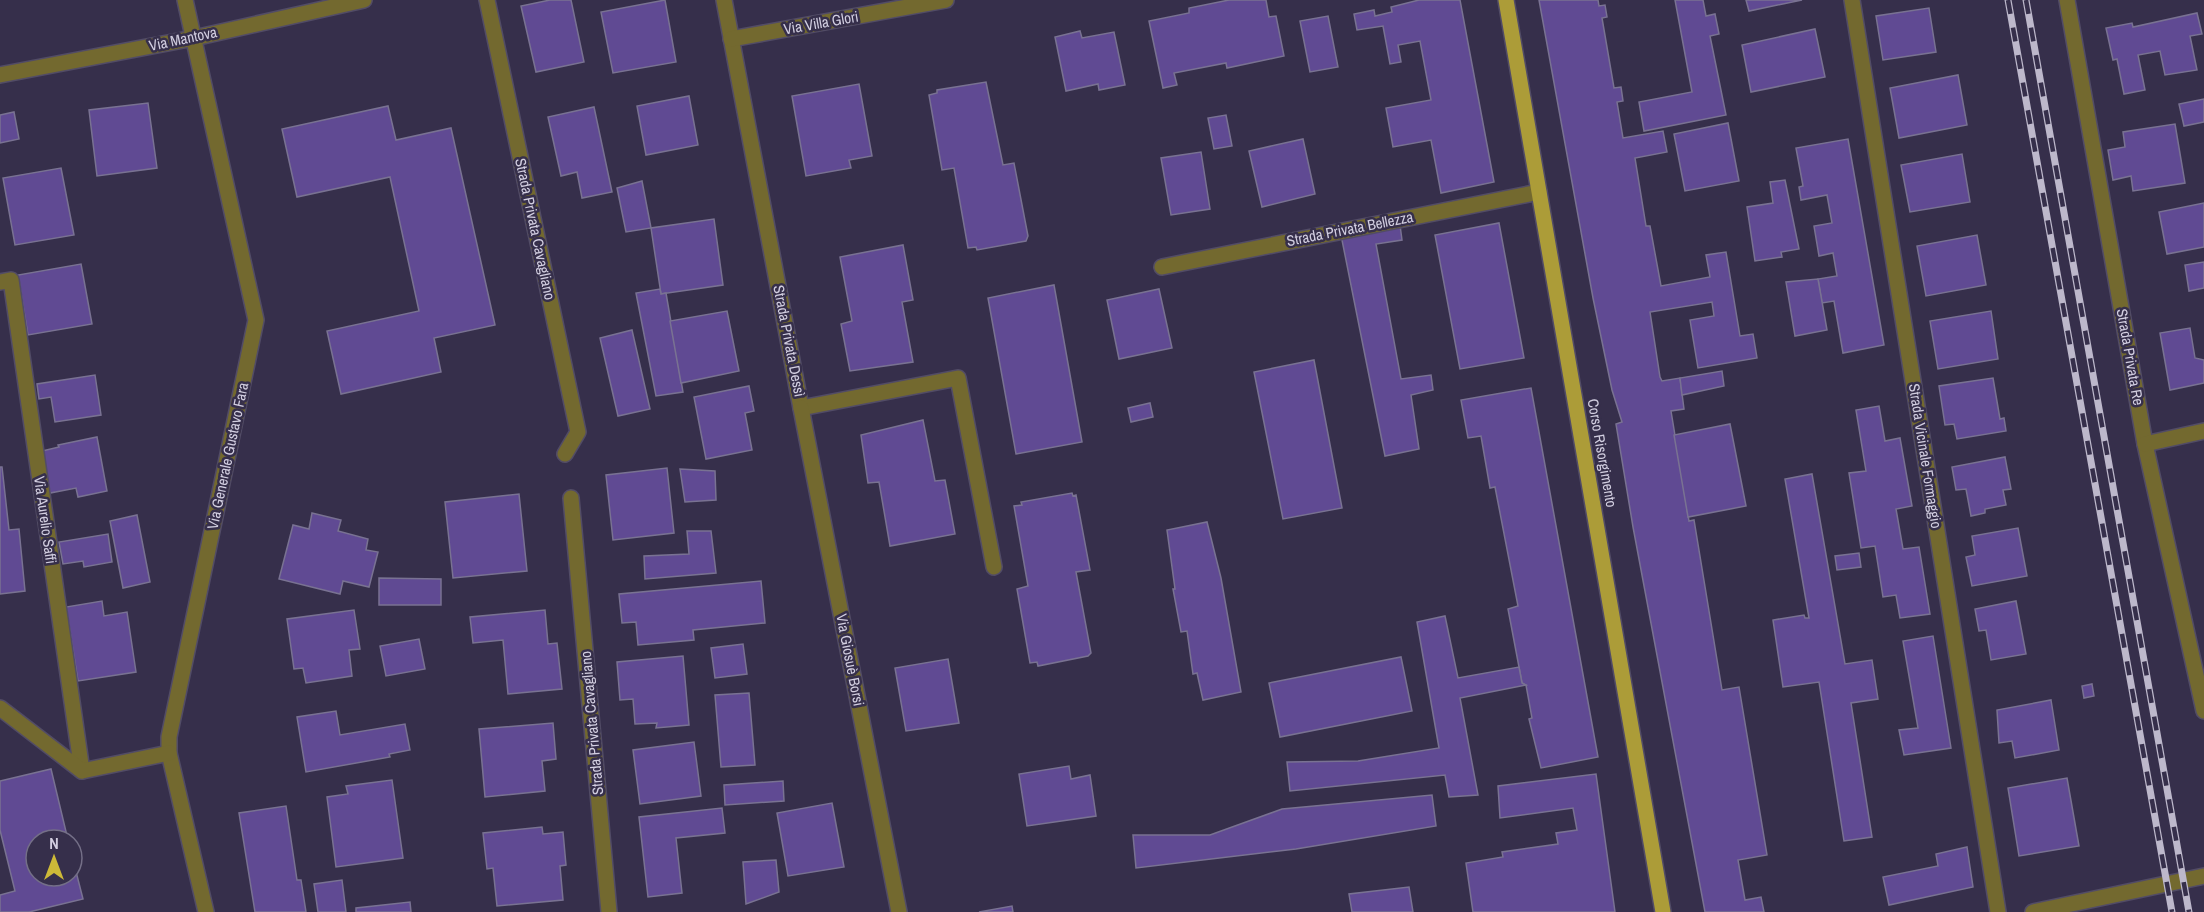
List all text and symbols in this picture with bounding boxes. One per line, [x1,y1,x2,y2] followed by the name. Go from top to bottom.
[782,6,860,39] street label: Via Villa Glori
[147,21,219,56] street label: Via Mantova
[510,156,561,302] street label: Strada Privata Cavagliano
[1285,206,1415,251] street label: Strada Privata Bellezza
[768,283,811,399] street label: Strada Privata Dessì
[2112,307,2149,407] street label: Strada Privata Re
[202,380,253,531] street label: Via Generale Gustavo Fara
[1904,382,1947,530] street label: Strada Vicinale Formaggio
[1583,397,1622,509] street label: Corso Risorgimento
[29,475,62,565] street label: Via Aurelio Saffi
[831,612,870,708] street label: Via Giosuè Borsi
[575,650,608,796] street label: Strada Privata Cavagliano
[24,828,84,888] north arrow
[49,832,59,854] text: N

